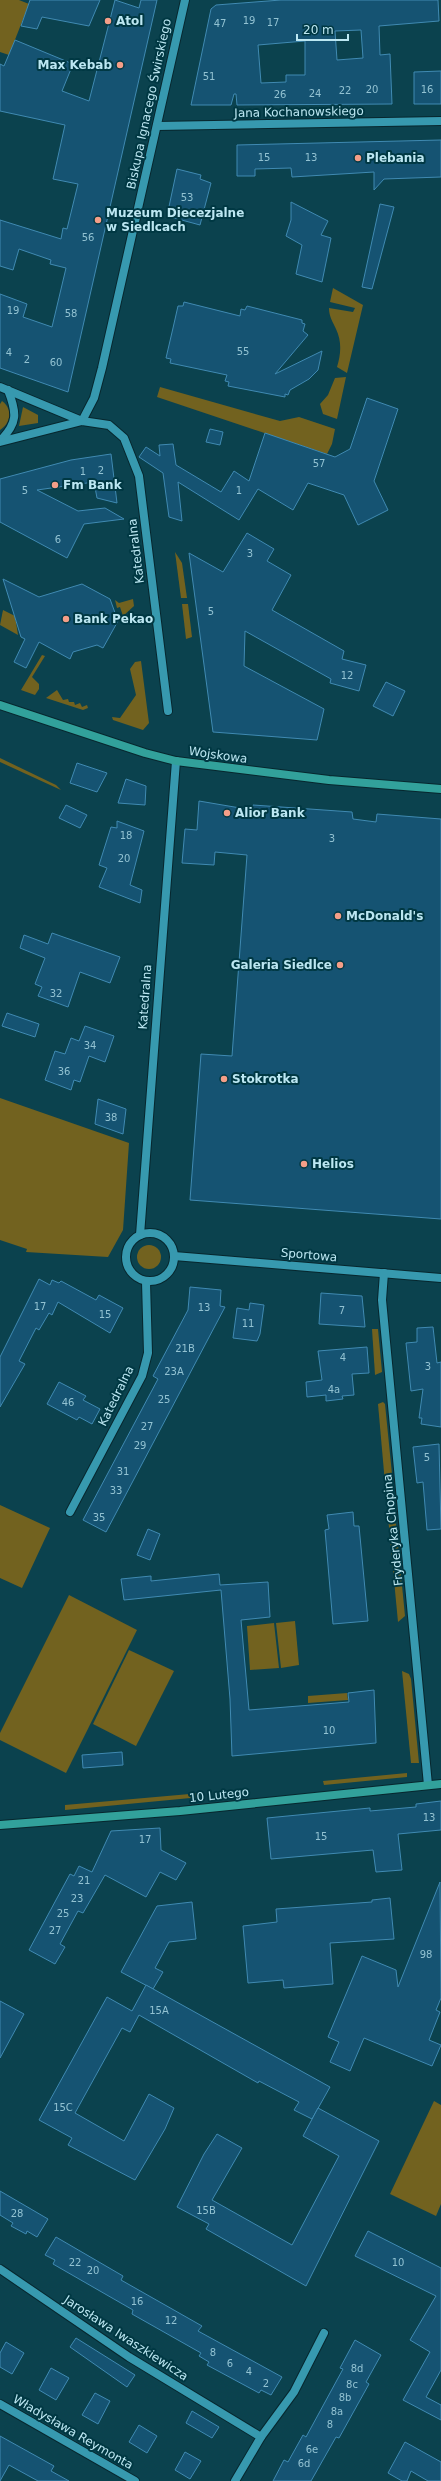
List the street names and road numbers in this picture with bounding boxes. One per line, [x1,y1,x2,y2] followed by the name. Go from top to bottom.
[123,17,174,191] street label: Biskupa Ignacego Świrskiego
[233,104,364,120] street label: Jana Kochanowskiego
[125,518,147,584] street label: Katedralna
[188,744,248,766] street label: Wojskowa
[136,964,154,1030] street label: Katedralna
[280,1246,338,1264] street label: Sportowa
[95,1364,137,1428] street label: Katedralna
[380,1473,406,1587] street label: Fryderyka Chopina
[188,1785,250,1805] street label: 10 Lutego
[60,2292,191,2383] street label: Jarosława Iwaszkiewicza
[10,2392,136,2472] street label: Władysława Reymonta

